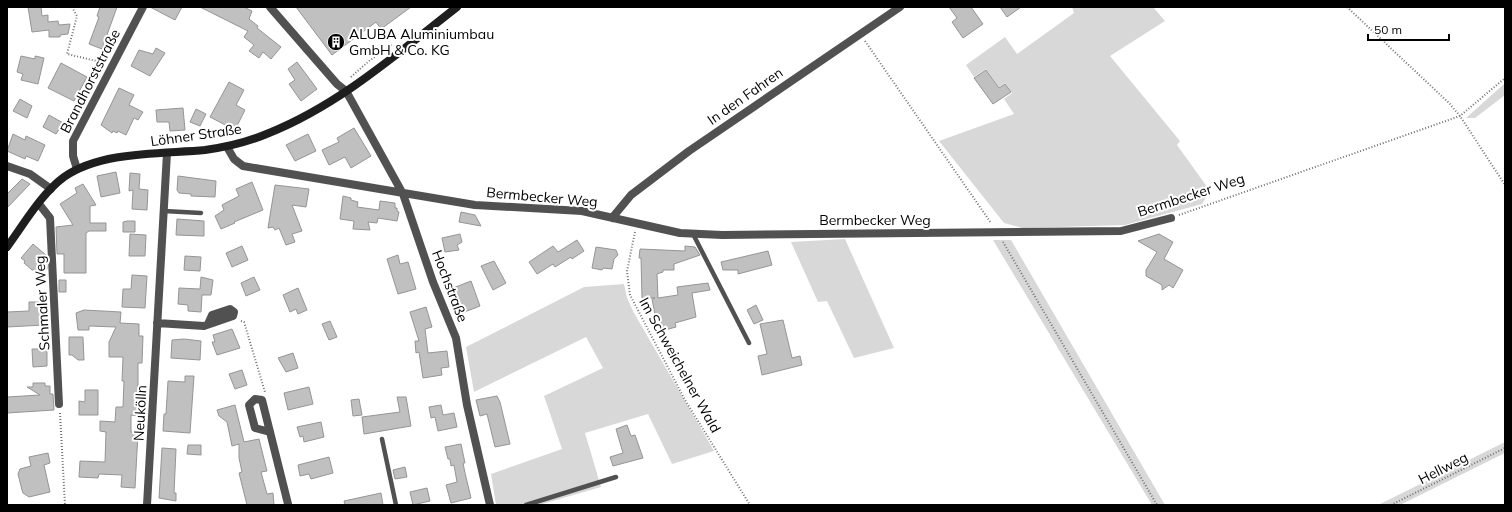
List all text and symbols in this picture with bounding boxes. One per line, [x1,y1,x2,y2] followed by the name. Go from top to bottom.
[1368,16,1449,42] scale bar
[1374,22,1402,37] text: 50 m
[349,25,494,59] place label: ALUBA Aluminiumbau GmbH & Co. KG
[56,26,124,136] street label: Brandhorststraße
[326,32,346,52] building icon: ALUBA Aluminiumbau GmbH & Co. KG
[704,63,786,129] street label: In den Fahren
[149,120,243,150] street label: Löhner Straße
[1135,169,1247,221] street label: Bermbecker Weg
[486,183,598,211] street label: Bermbecker Weg
[819,211,931,229] street label: Bermbecker Weg
[428,248,472,324] street label: Hochstraße
[31,255,53,351] street label: Schmaler Weg
[635,294,725,436] street label: Im Schweichelner Wald
[130,385,150,441] street label: Neukölln
[1415,448,1471,488] street label: Hellweg

